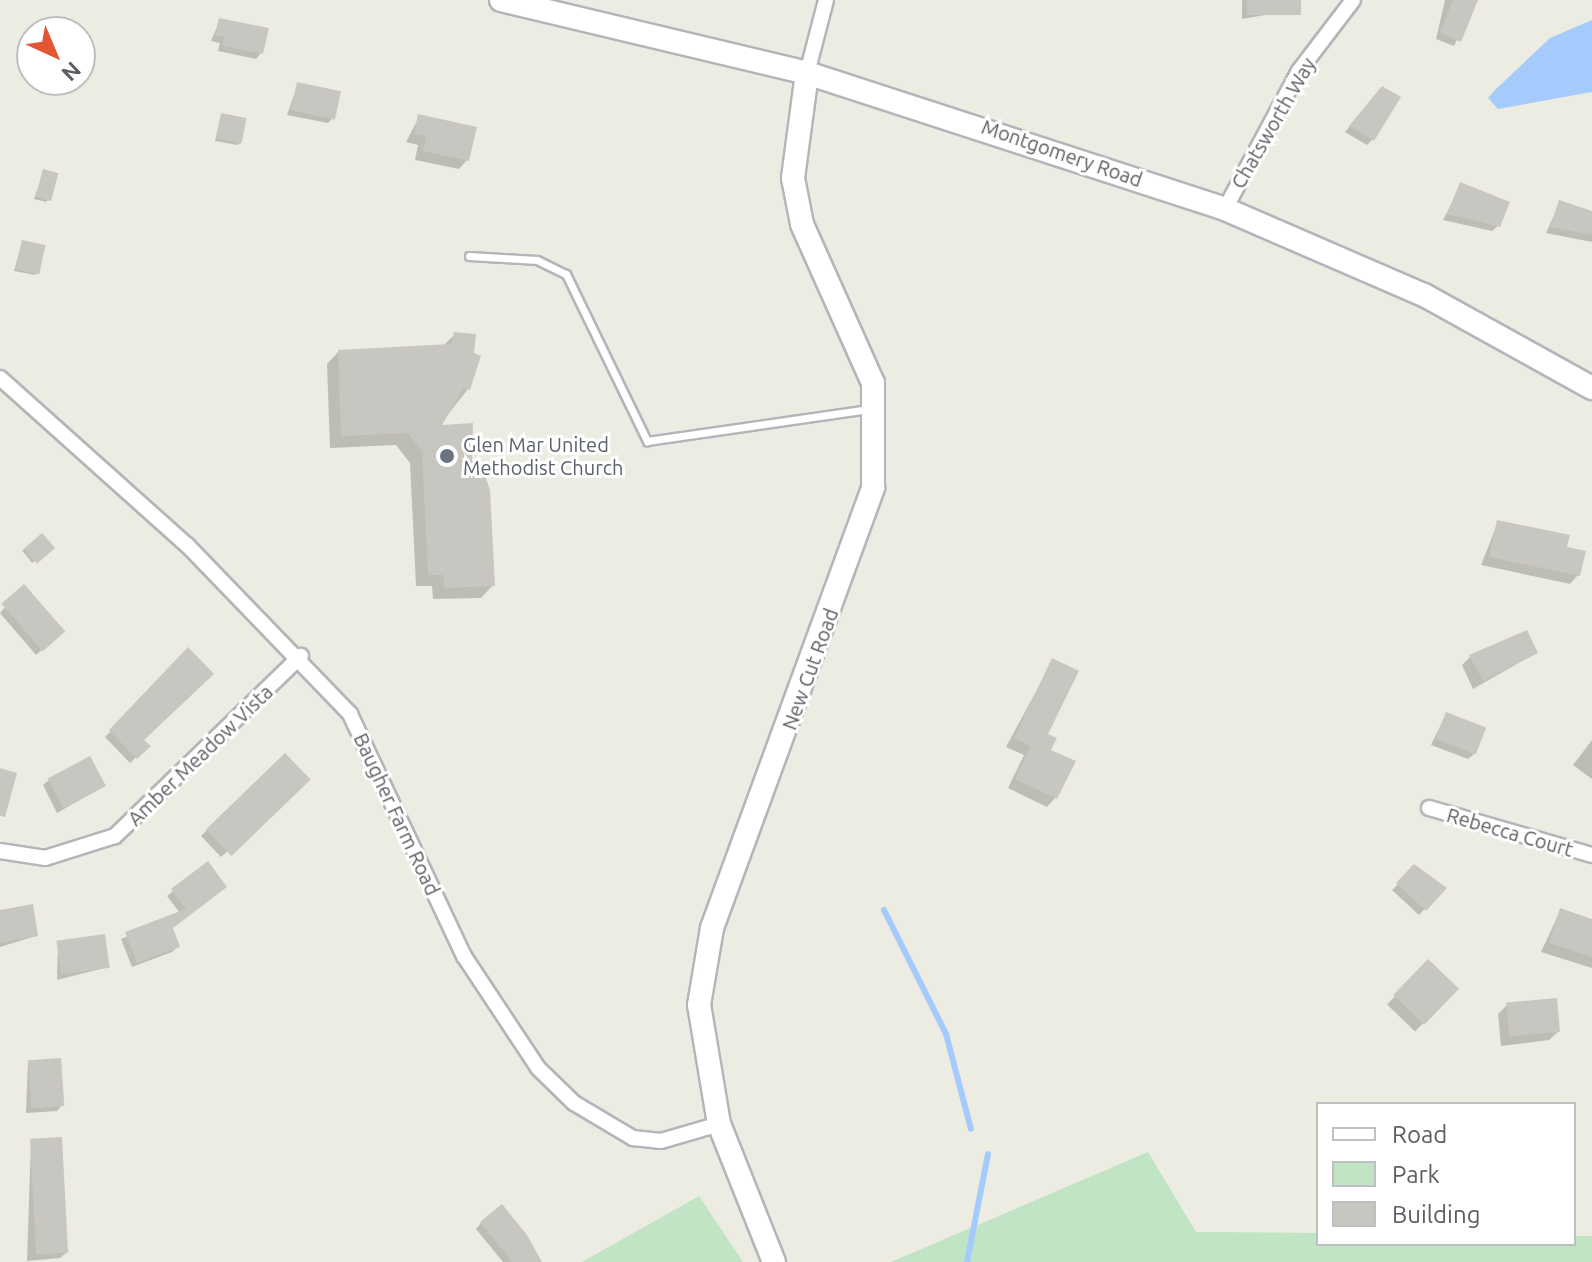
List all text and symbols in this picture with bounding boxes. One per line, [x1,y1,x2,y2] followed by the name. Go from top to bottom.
[16,16,96,96] north arrow
[1226,53,1320,193] street label: Chatsworth Way
[57,57,86,87] text: N
[979,114,1145,192] street label: Montgomery Road
[463,432,623,479] place label: Glen Mar United Methodist Church
[438,447,456,465] marker: Glen Mar United Methodist Church
[777,605,843,733] street label: New Cut Road
[122,680,278,830] street label: Amber Meadow Vista
[349,729,445,899] street label: Baugher Farm Road
[1444,803,1576,861] street label: Rebecca Court
[1316,1102,1576,1246] legend
[1392,1121,1447,1148] text: Road
[1392,1161,1440,1188] text: Park
[1392,1201,1480,1228] text: Building

